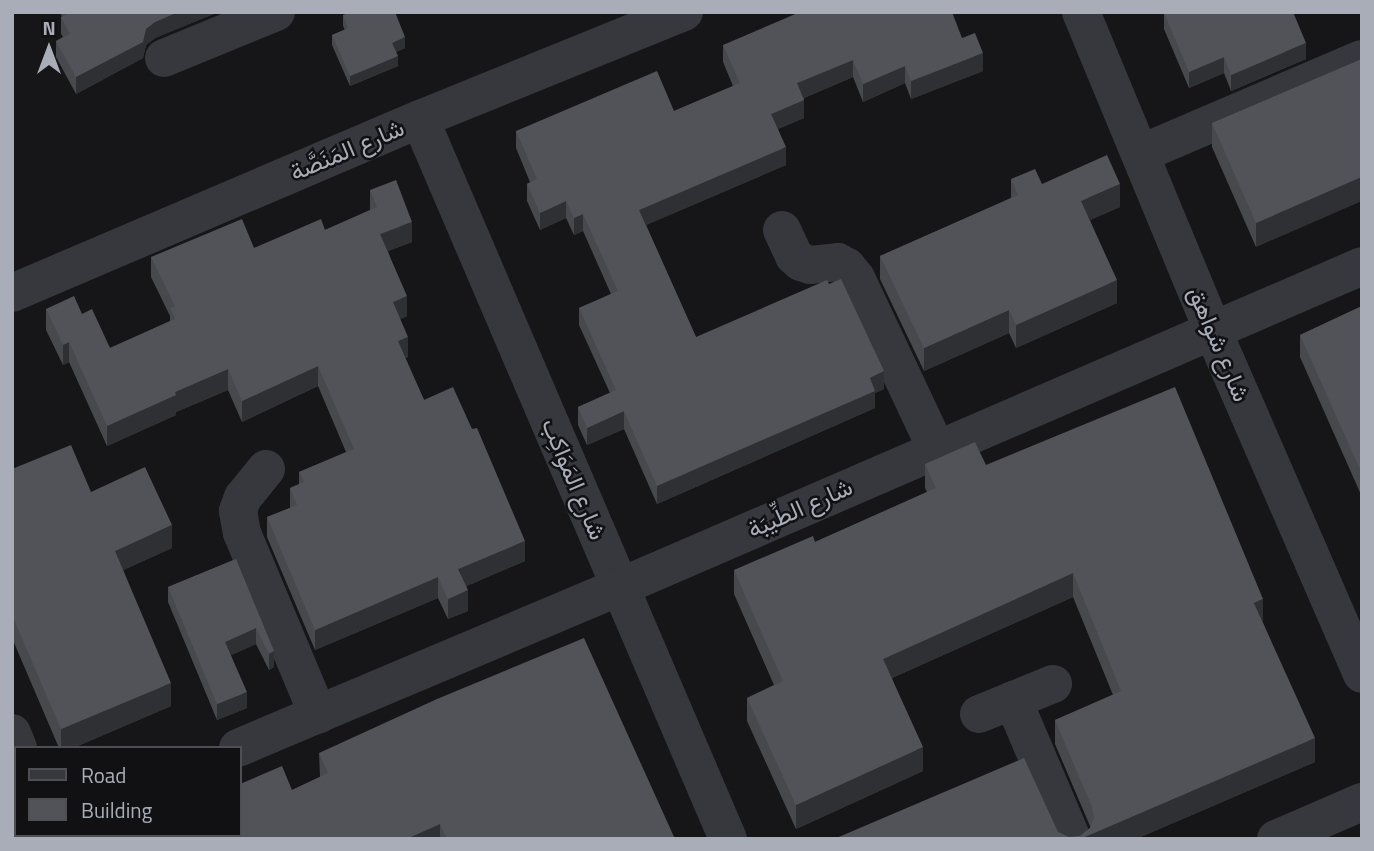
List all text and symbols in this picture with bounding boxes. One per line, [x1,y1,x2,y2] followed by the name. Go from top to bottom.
[42,13,56,42] text: N
[14,14,84,84] north arrow
[286,113,408,187] street label: شارع المَنَصَّة
[1182,282,1256,406] street label: شارع شواهق
[536,414,612,544] street label: شارع المَوَاكِب
[743,472,857,544] street label: شارع الطِّيبَة
[14,746,242,837] legend
[81,759,126,791] text: Road
[81,794,152,826] text: Building

